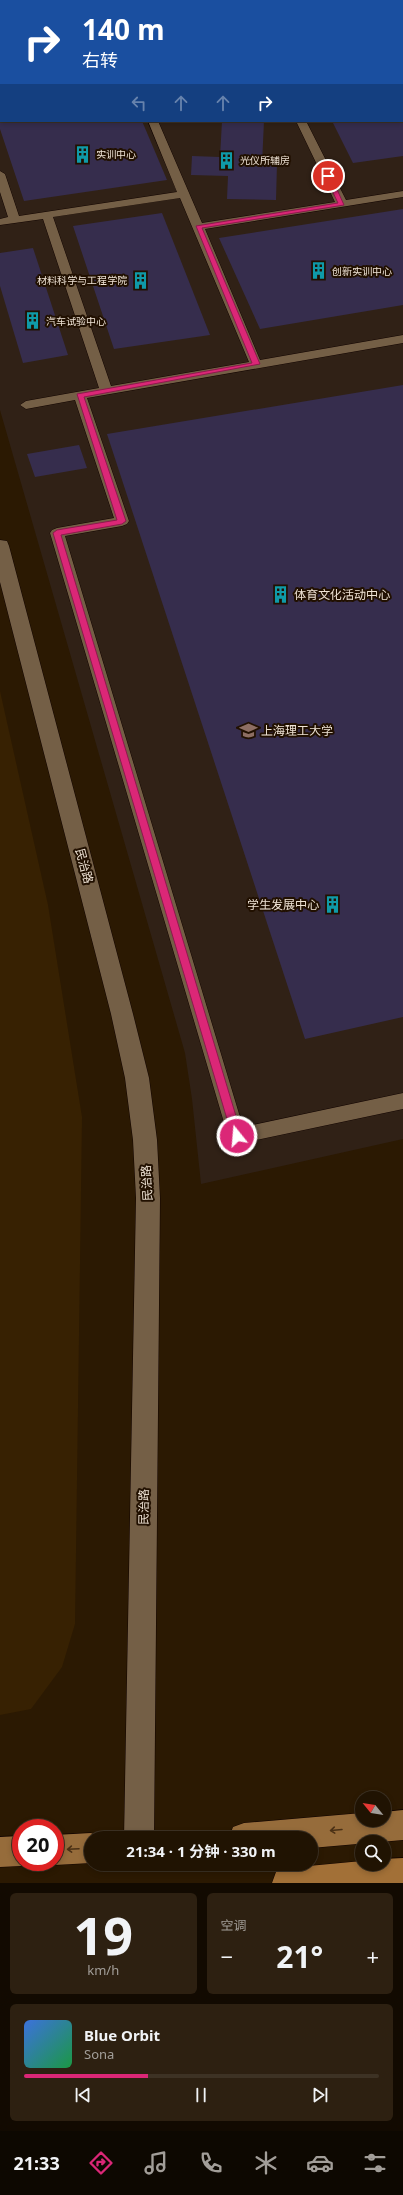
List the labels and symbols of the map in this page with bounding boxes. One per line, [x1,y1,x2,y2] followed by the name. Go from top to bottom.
[73,144,93,164] building icon: 实训中心
[96,147,136,161] place label: 实训中心
[217,150,237,170] building icon: 光仪所辅房
[240,153,290,167] place label: 光仪所辅房
[311,159,345,193] pin
[309,261,329,281] building icon: 创新实训中心
[332,264,392,278] place label: 创新实训中心
[130,270,150,290] building icon: 材料科学与工程学院
[37,273,127,287] place label: 材料科学与工程学院
[23,311,43,331] building icon: 汽车试验中心
[46,314,106,328] place label: 汽车试验中心
[271,585,291,605] building icon: 体育文化活动中心
[294,586,390,603] place label: 体育文化活动中心
[238,721,258,741] school or university icon: 上海理工大学
[261,722,333,739] place label: 上海理工大学
[72,846,97,885] street label: 民治路
[322,895,342,915] building icon: 学生发展中心
[247,896,319,913] place label: 学生发展中心
[216,1115,258,1157] position arrow
[137,1165,156,1201] street label: 民治路
[135,1489,152,1525] street label: 民治路
[355,1791,391,1827] north arrow
[12,1819,64,1871] speed limit sign: 20
[330,1827,343,1834] one-way arrow
[67,1845,80,1853] one-way arrow

